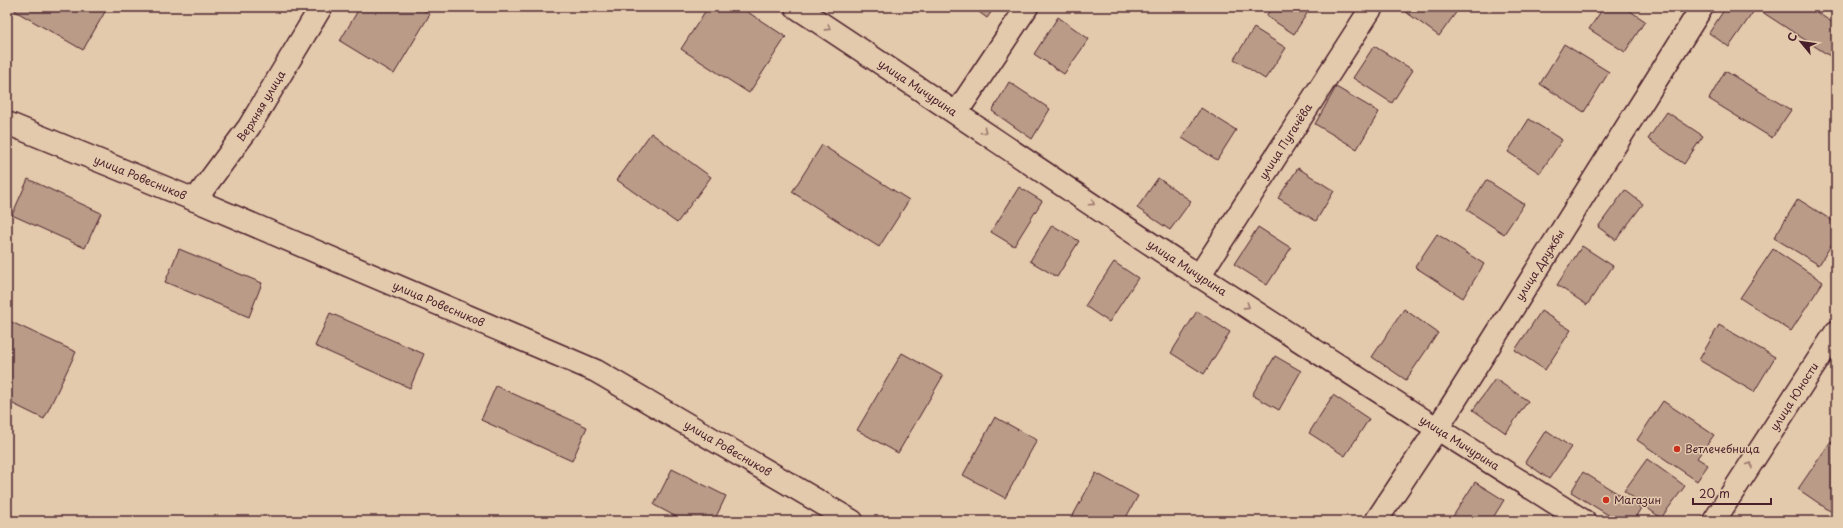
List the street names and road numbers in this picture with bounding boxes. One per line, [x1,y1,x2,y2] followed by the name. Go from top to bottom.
[875,55,961,120] street label: улица Мичурина
[232,67,289,145] street label: Верхняя улица
[1254,99,1316,183] street label: улица Пугачёва
[92,151,189,204] street label: улица Ровесников
[1511,226,1568,304] street label: улица Дружбы
[1144,235,1230,300] street label: улица Мичурина
[390,276,488,331] street label: улица Ровесников
[1765,359,1822,434] street label: улица Юности
[1417,411,1503,474] street label: улица Мичурина
[681,416,775,480] street label: улица Ровесников

